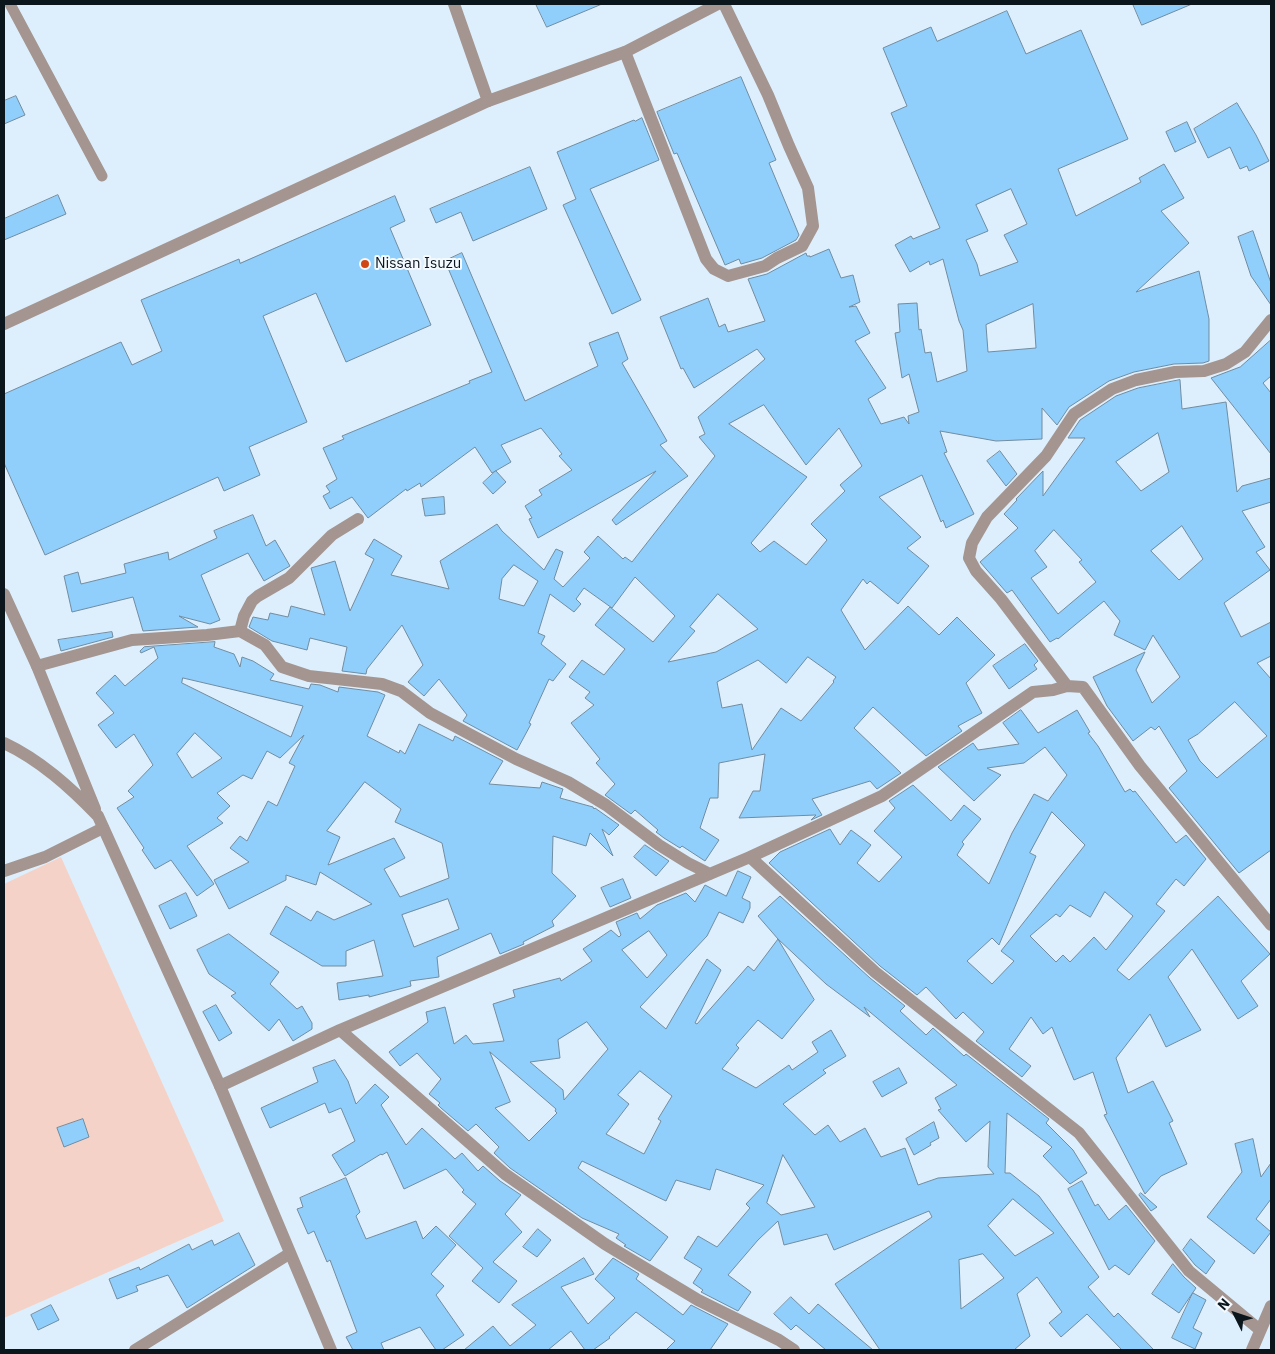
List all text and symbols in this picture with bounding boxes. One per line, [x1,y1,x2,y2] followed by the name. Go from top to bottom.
[375,255,461,273] place label: Nissan Isuzu
[359,258,371,270] marker: Nissan Isuzu
[1210,1289,1260,1339] north arrow
[1214,1294,1234,1314] text: N

